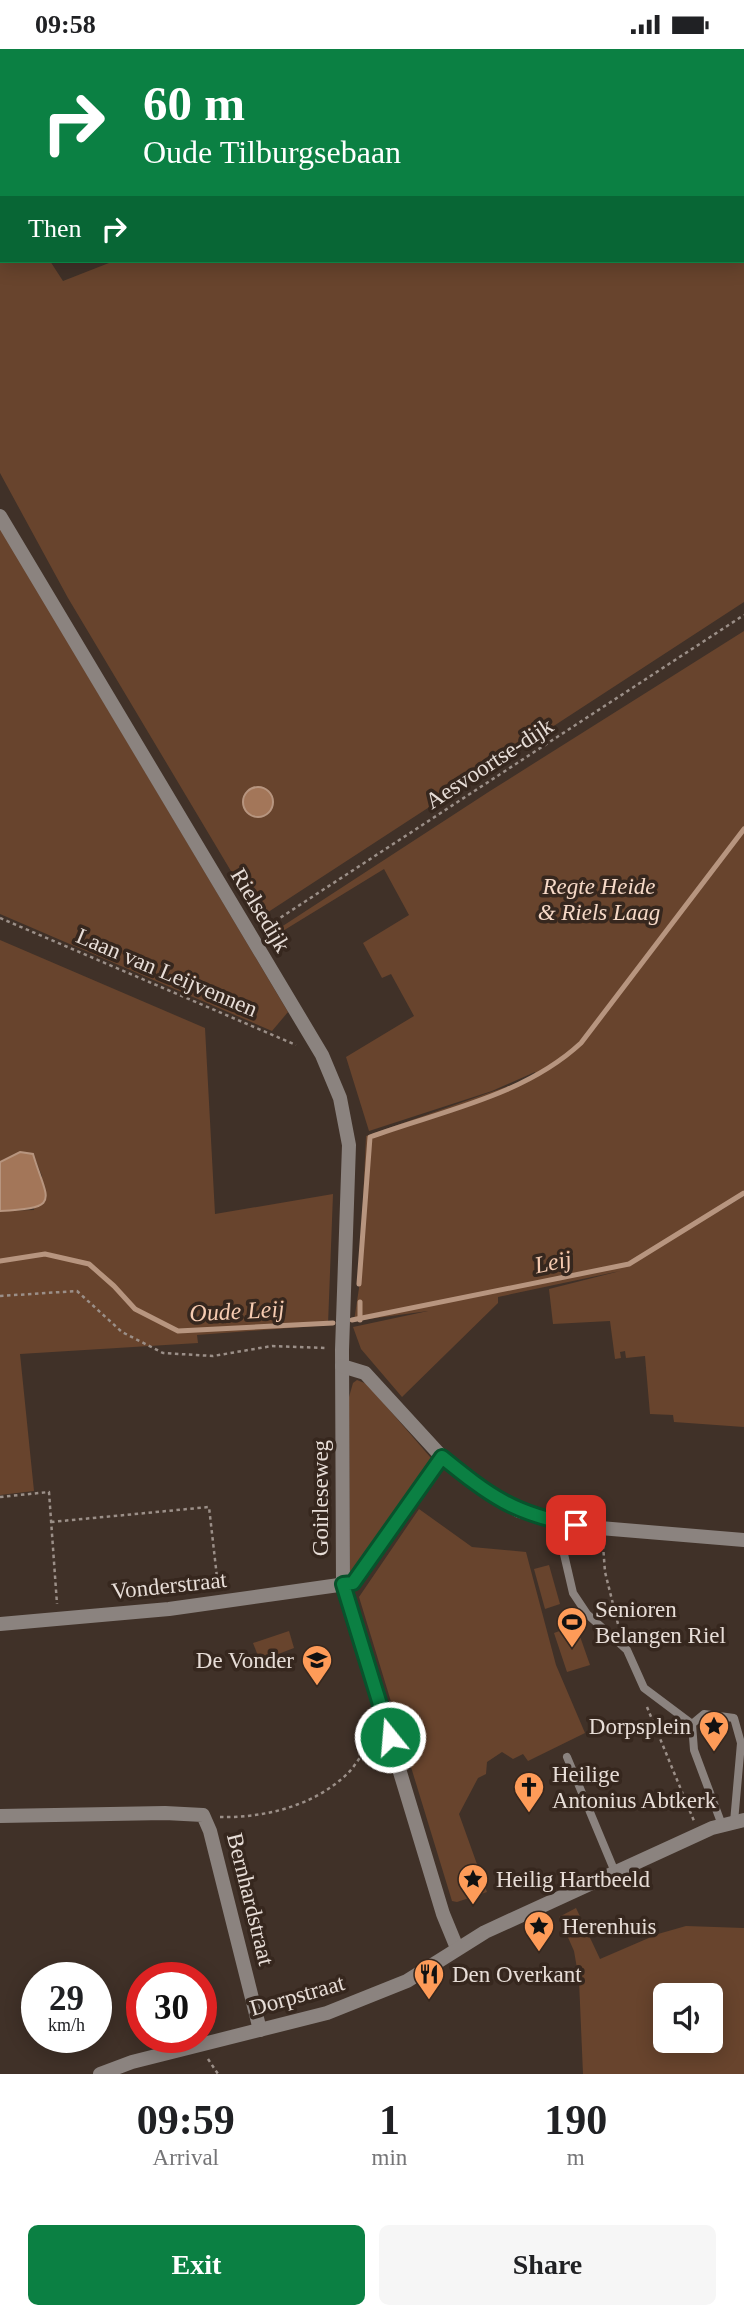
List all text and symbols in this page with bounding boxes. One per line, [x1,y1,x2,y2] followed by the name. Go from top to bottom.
[35,10,96,39] text: 09:58
[143,76,245,131] text: 60 m
[28,77,119,168] icon: right
[143,134,401,170] text: Oude Tilburgsebaan
[95,210,133,248] icon: right
[28,214,81,243] text: Then
[421,713,558,814] street label: Aesvoortse-dijk
[226,864,296,957] street label: Rielsedijk
[538,874,660,925] park label: Regte Heide & Riels Laag
[73,923,261,1022] street label: Laan van Leijvennen
[531,1246,574,1279] water label: Leij
[189,1296,286,1326] water label: Oude Leij
[308,1439,333,1556] street label: Goirleseweg
[546,1495,606,1555] pin
[557,1506,595,1544] icon: arrive
[110,1567,229,1604] street label: Vonderstraat
[595,1597,726,1648] place label: Senioren Belangen Riel
[555,1605,589,1649] sports icon: Senioren Belangen Riel
[300,1643,334,1687] school or university icon: De Vonder
[196,1648,294,1673] place label: De Vonder
[353,1700,427,1774] position arrow
[697,1709,731,1753] place icon: Dorpsplein
[589,1714,691,1739] place label: Dorpsplein
[552,1762,717,1813] place label: Heilige Antonius Abtkerk
[512,1770,546,1814] church icon: Heilige Antonius Abtkerk
[222,1830,279,1968] street label: Bernhardstraat
[456,1862,490,1906] place icon: Heilig Hartbeeld
[496,1867,650,1892] place label: Heilig Hartbeeld
[522,1909,556,1953] place icon: Herenhuis
[562,1914,657,1939] place label: Herenhuis
[412,1957,446,2001] restaurant icon: Den Overkant
[126,1962,217,2053] speed limit sign: 30
[452,1962,582,1987] place label: Den Overkant
[247,1970,348,2021] street label: Dorpstraat
[49,1979,84,2018] text: 29
[653,1983,723,2053] map controls
[653,1983,723,2053] button: sound
[48,2015,85,2035] text: km/h
[137,2097,235,2143] text: 09:59
[379,2097,400,2143] text: 1
[544,2097,607,2143] text: 190
[153,2145,219,2170] text: Arrival
[372,2145,407,2170] text: min
[567,2145,585,2170] text: m
[28,2225,365,2305] button: Exit
[379,2225,716,2305] button: Share

